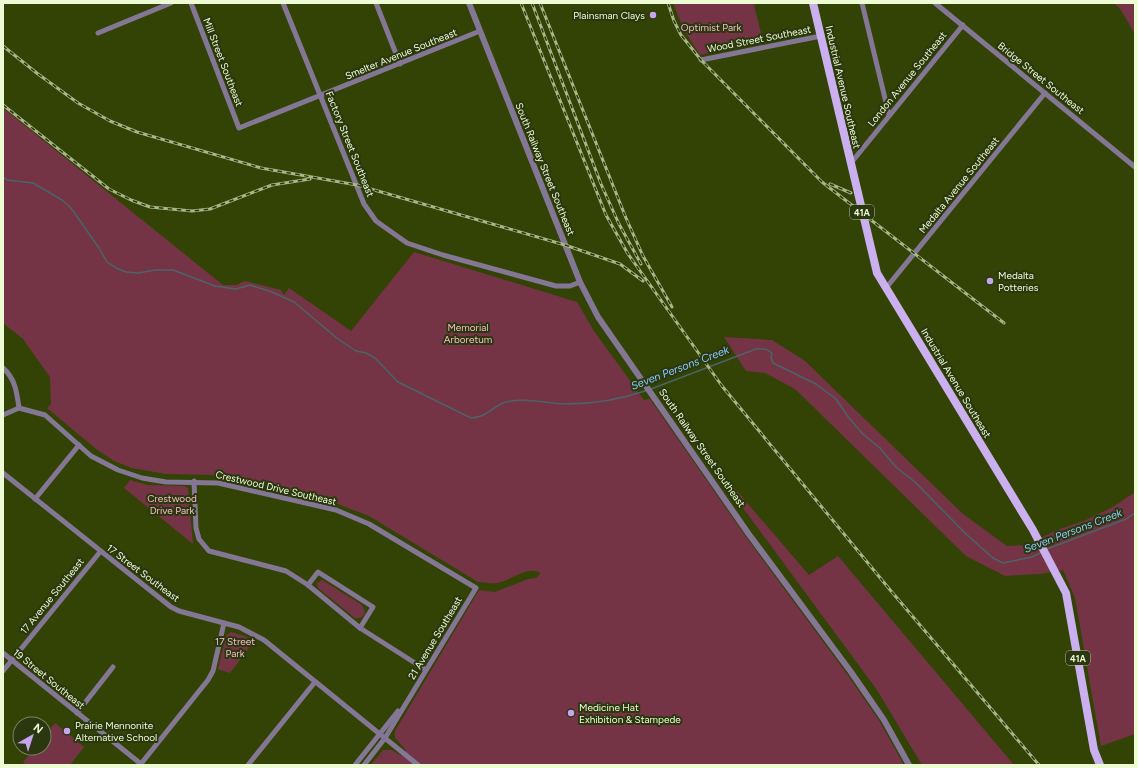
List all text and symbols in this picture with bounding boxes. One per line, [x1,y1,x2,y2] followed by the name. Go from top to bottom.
[573,9,645,22] place label: Plainsman Clays
[648,10,658,20] marker: Plainsman Clays
[200,16,246,108] street label: Mill Street Southeast
[681,21,741,34] park label: Optimist Park
[706,23,812,55] street label: Wood Street Southeast
[823,24,864,150] street label: Industrial Avenue Southeast
[343,26,459,82] street label: Smelter Avenue Southeast
[865,29,949,129] street label: London Avenue Southeast
[995,39,1087,117] street label: Bridge Street Southeast
[323,89,377,199] street label: Factory Street Southeast
[512,101,578,237] street label: South Railway Street Southeast
[916,134,1002,236] street label: Medalta Avenue Southeast
[850,205,874,219] road number: 41A
[998,269,1039,294] place label: Medalta Potteries
[985,276,995,286] marker: Medalta Potteries
[444,321,492,346] park label: Memorial Arboretum
[918,326,994,440] street label: Industrial Avenue Southeast
[629,343,731,393] water label: Seven Persons Creek
[656,386,748,510] street label: South Railway Street Southeast
[214,468,338,508] street label: Crestwood Drive Southeast
[147,492,197,517] park label: Crestwood Drive Park
[1022,506,1124,556] water label: Seven Persons Creek
[104,541,182,605] street label: 17 Street Southeast
[17,555,87,637] street label: 17 Avenue Southeast
[405,594,465,682] street label: 21 Avenue Southeast
[215,635,255,660] park label: 17 Street Park
[10,646,88,712] street label: 19 Street Southeast
[1066,651,1090,665] road number: 41A
[579,701,681,726] place label: Medicine Hat Exhibition & Stampede
[566,708,576,718] marker: Medicine Hat Exhibition & Stampede
[12,716,52,756] north arrow
[75,719,157,744] place label: Prairie Mennonite Alternative School
[31,721,45,736] text: N
[62,726,72,736] marker: Prairie Mennonite Alternative School

